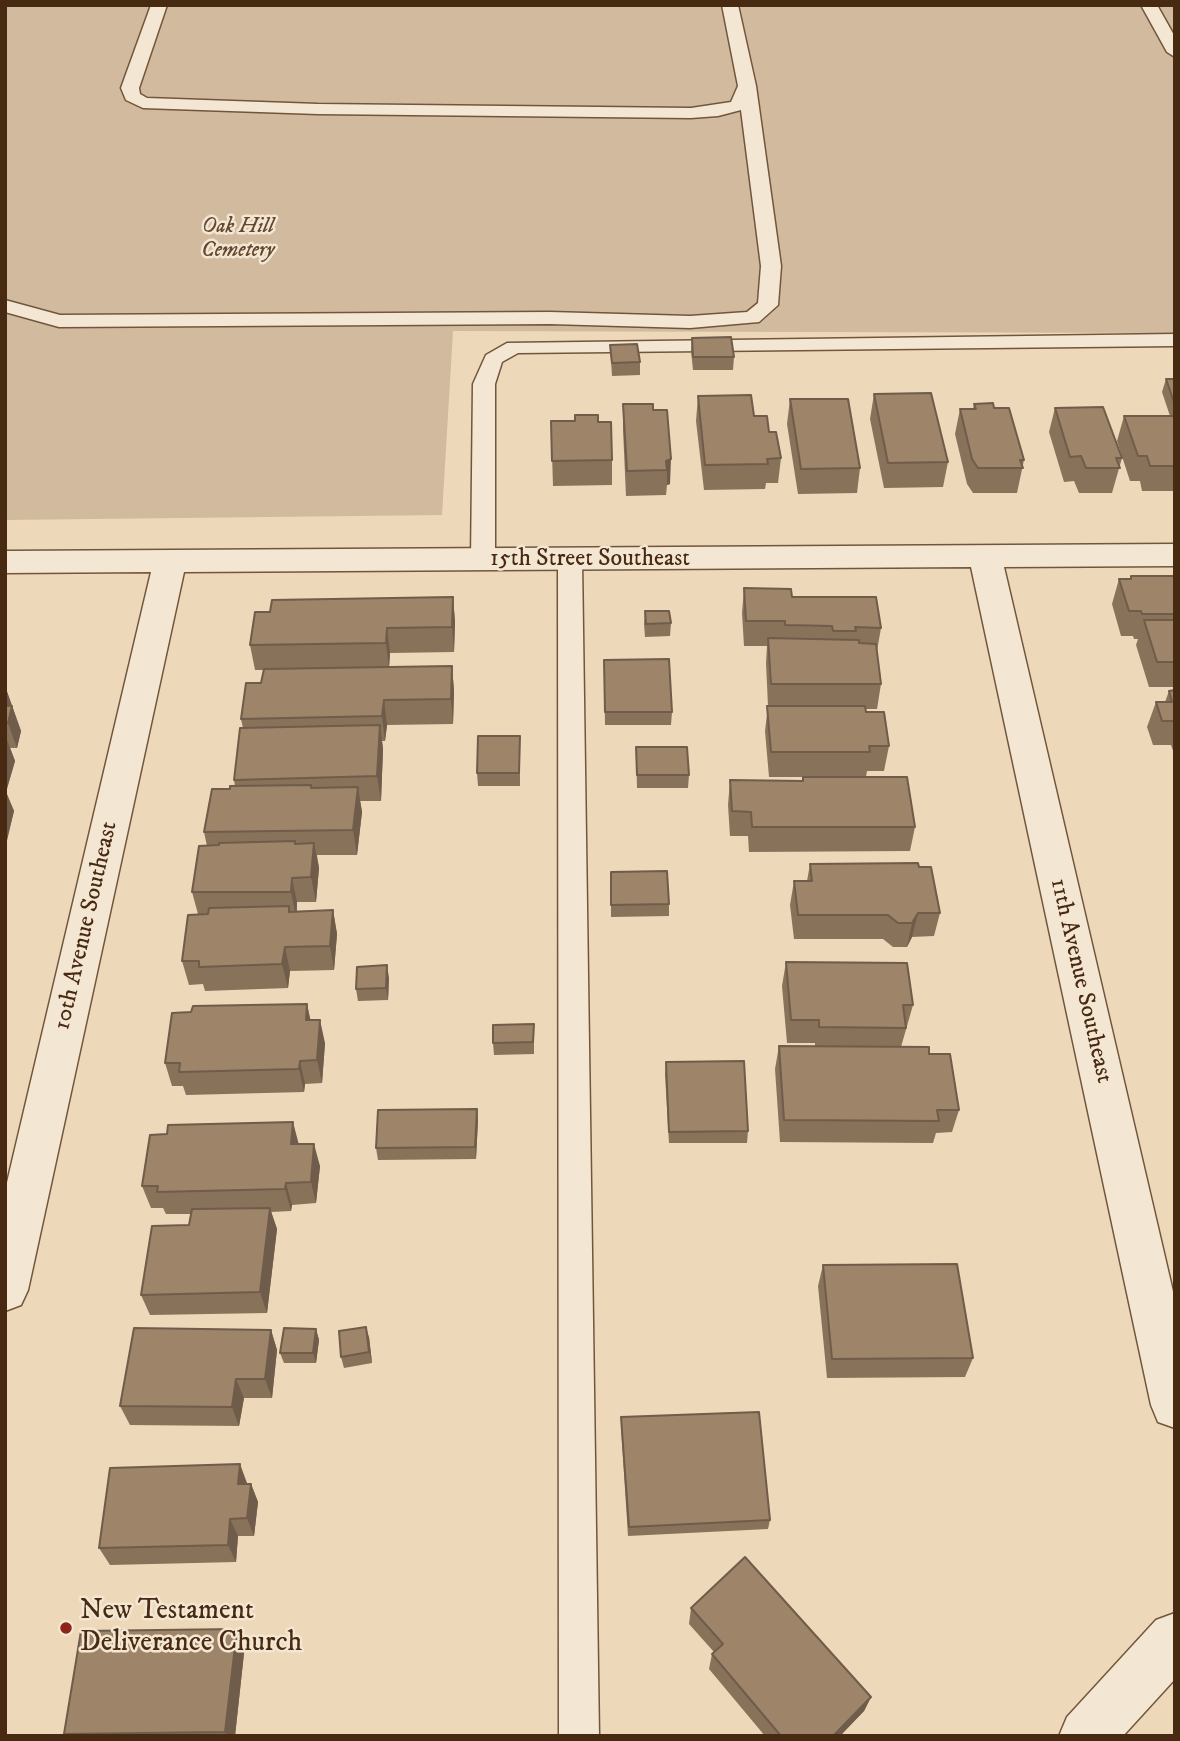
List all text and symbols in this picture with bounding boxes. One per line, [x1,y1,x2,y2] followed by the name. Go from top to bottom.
[201,215,275,265] park label: Oak Hill Cemetery
[490,546,690,574] street label: 15th Street Southeast
[49,819,125,1033] street label: 10th Avenue Southeast
[1042,876,1118,1086] street label: 11th Avenue Southeast
[80,1595,302,1661] place label: New Testament Deliverance Church
[58,1620,74,1636] marker: New Testament Deliverance Church

